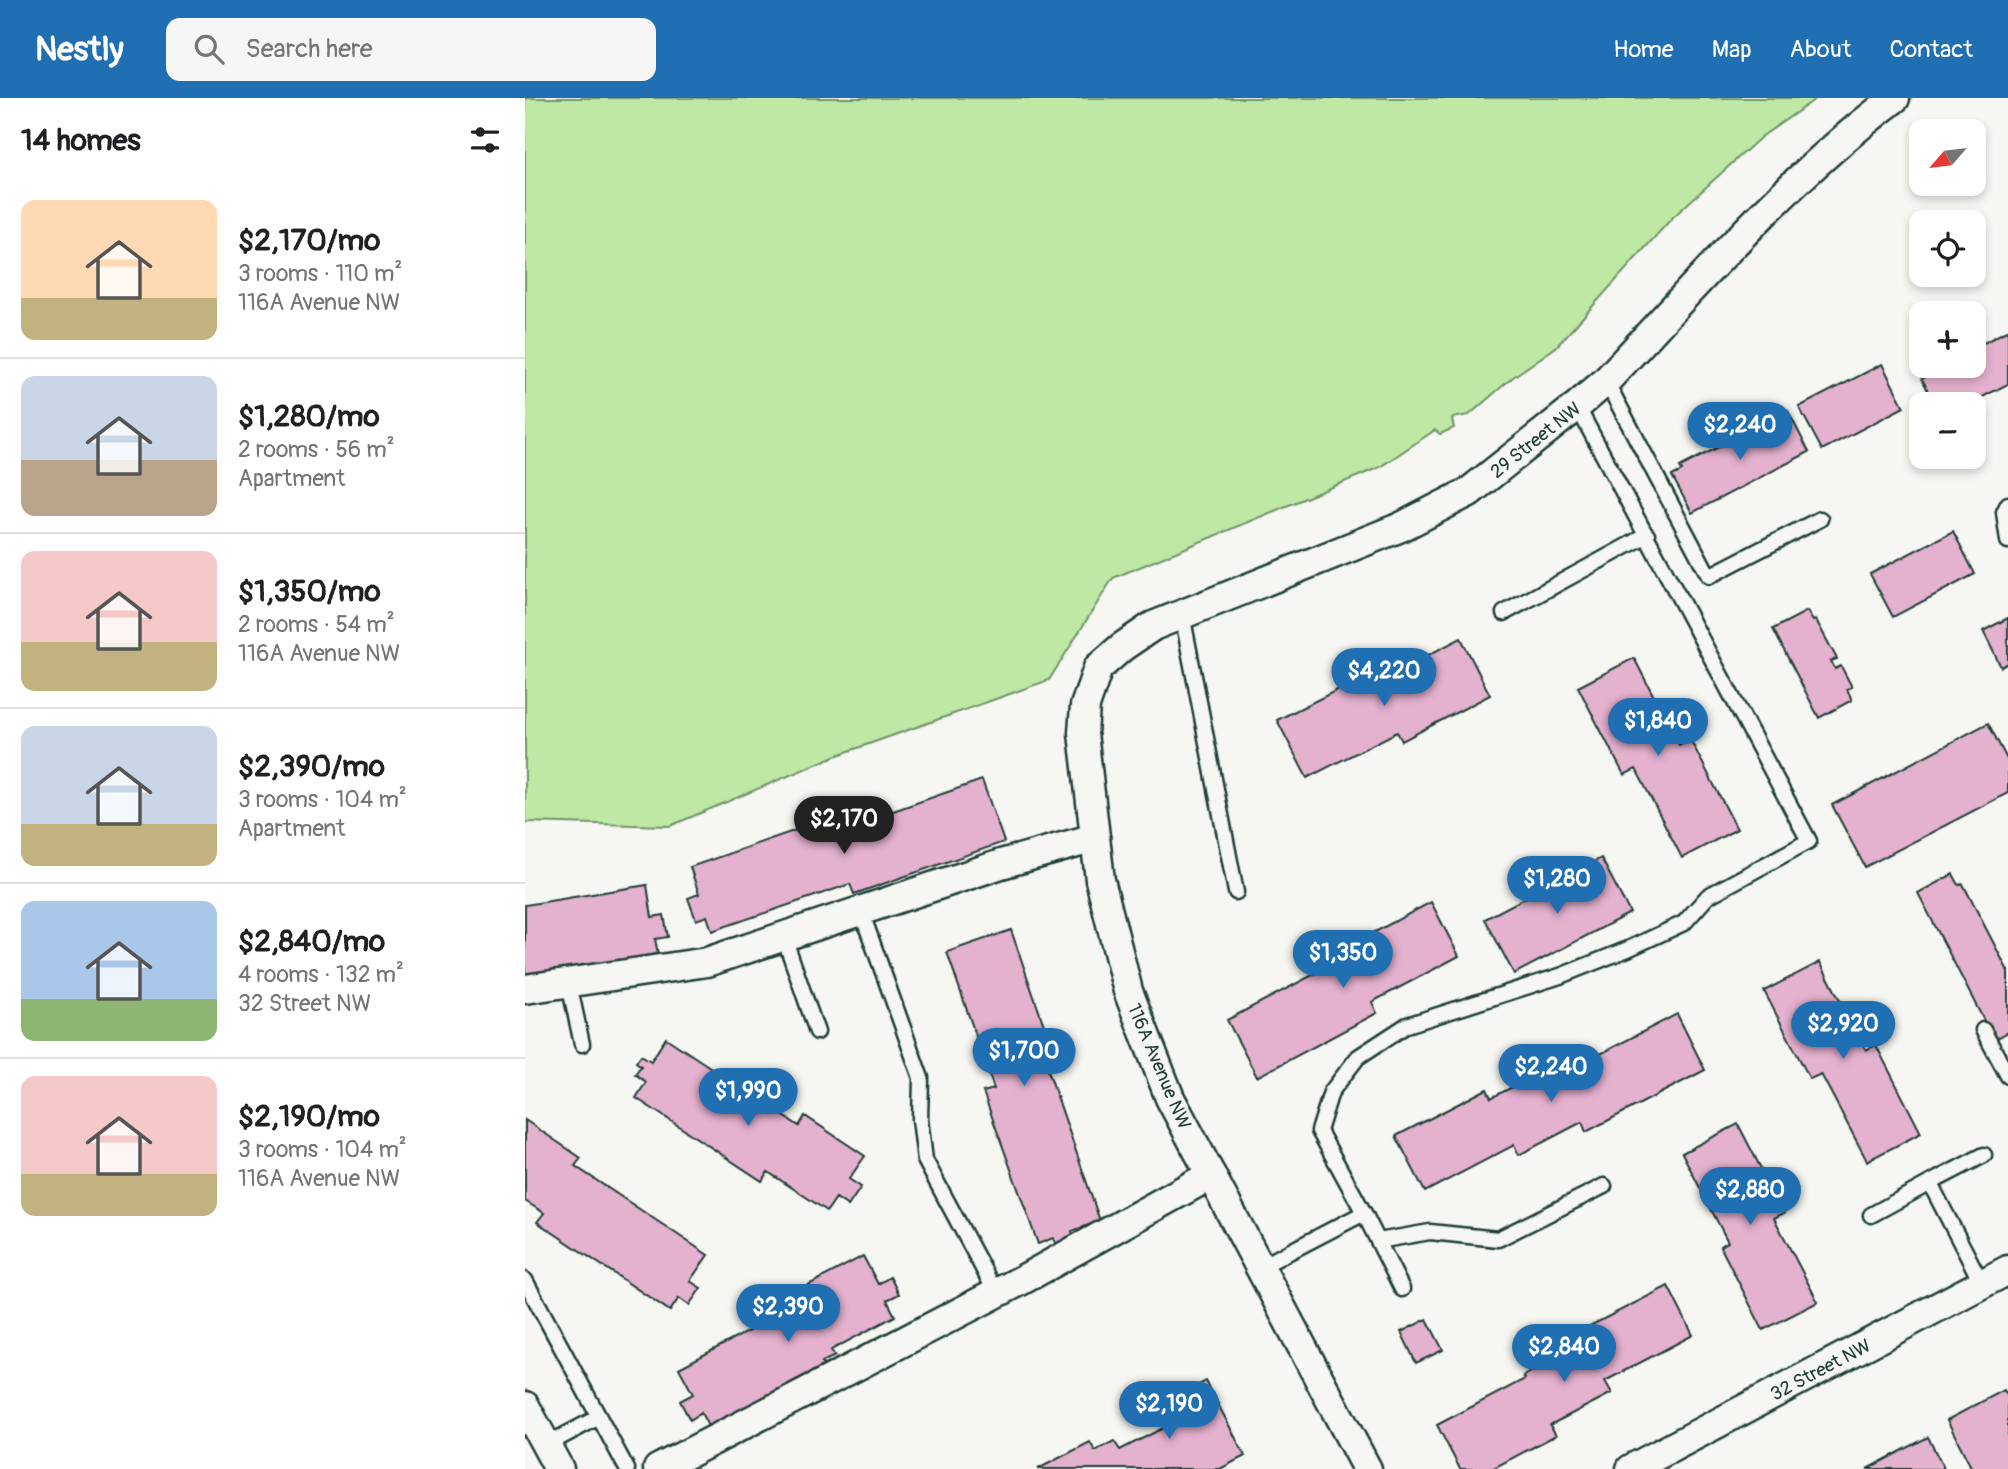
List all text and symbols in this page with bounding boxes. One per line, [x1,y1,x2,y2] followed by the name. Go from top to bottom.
[166,18,656,81] search box
[35,29,124,70] text: Nestly
[190,30,228,68] icon: search
[246,33,373,65] text: Search here
[1613,35,1674,64] text: Home
[1712,35,1752,64] text: Map
[1790,35,1852,64] text: About
[1890,35,1973,64] text: Contact
[1909,119,1986,196] north arrow
[1909,119,1986,469] map controls
[466,121,504,159] icon: filters
[21,122,141,159] text: 14 homes
[1909,210,1986,287] button: locate
[238,222,380,259] text: $2,170/mo
[77,228,161,312] icon: home
[238,259,402,288] text: 3 rooms · 110 m²
[238,288,400,317] text: 116A Avenue NW
[1909,301,1986,378] button: +
[1909,392,1986,469] button: −
[1485,397,1586,484] street label: 29 Street NW
[238,398,380,435] text: $1,280/mo
[1683,402,1797,462] pin: $2,240
[77,404,161,488] icon: home
[1703,410,1777,439] text: $2,240
[238,435,395,464] text: 2 rooms · 56 m²
[238,464,345,493] text: Apartment
[238,573,381,610] text: $1,350/mo
[77,579,161,663] icon: home
[238,610,395,639] text: 2 rooms · 54 m²
[238,639,400,668] text: 116A Avenue NW
[1327,648,1441,708] pin: $4,220
[1347,656,1421,685] text: $4,220
[1601,698,1715,758] pin: $1,840
[1624,706,1692,735] text: $1,840
[238,748,385,785] text: $2,390/mo
[77,754,161,838] icon: home
[238,785,407,814] text: 3 rooms · 104 m²
[787,796,901,856] pin: $2,170
[810,804,878,833] text: $2,170
[238,814,345,843] text: Apartment
[1500,856,1614,916] pin: $1,280
[1523,864,1591,893] text: $1,280
[238,923,385,960] text: $2,840/mo
[77,929,161,1013] icon: home
[1286,930,1400,990] pin: $1,350
[1309,938,1377,967] text: $1,350
[238,960,404,989] text: 4 rooms · 132 m²
[238,989,371,1018] text: 32 Street NW
[1122,1000,1196,1133] street label: 116A Avenue NW
[1786,1002,1900,1061] pin: $2,920
[1807,1009,1879,1038] text: $2,920
[967,1028,1081,1088] pin: $1,700
[989,1036,1059,1065] text: $1,700
[1494,1044,1608,1104] pin: $2,240
[1514,1052,1588,1081] text: $2,240
[691,1068,805,1128] pin: $1,990
[715,1076,781,1105] text: $1,990
[238,1098,380,1135] text: $2,190/mo
[77,1104,161,1188] icon: home
[238,1135,407,1164] text: 3 rooms · 104 m²
[238,1164,400,1193] text: 116A Avenue NW
[1693,1168,1807,1227] pin: $2,880
[1715,1175,1785,1204] text: $2,880
[731,1284,845,1344] pin: $2,390
[752,1292,824,1321] text: $2,390
[1507,1324,1621,1384] pin: $2,840
[1528,1332,1600,1361] text: $2,840
[1766,1334,1875,1406] street label: 32 Street NW
[1112,1382,1226,1441] pin: $2,190
[1135,1389,1203,1418] text: $2,190

